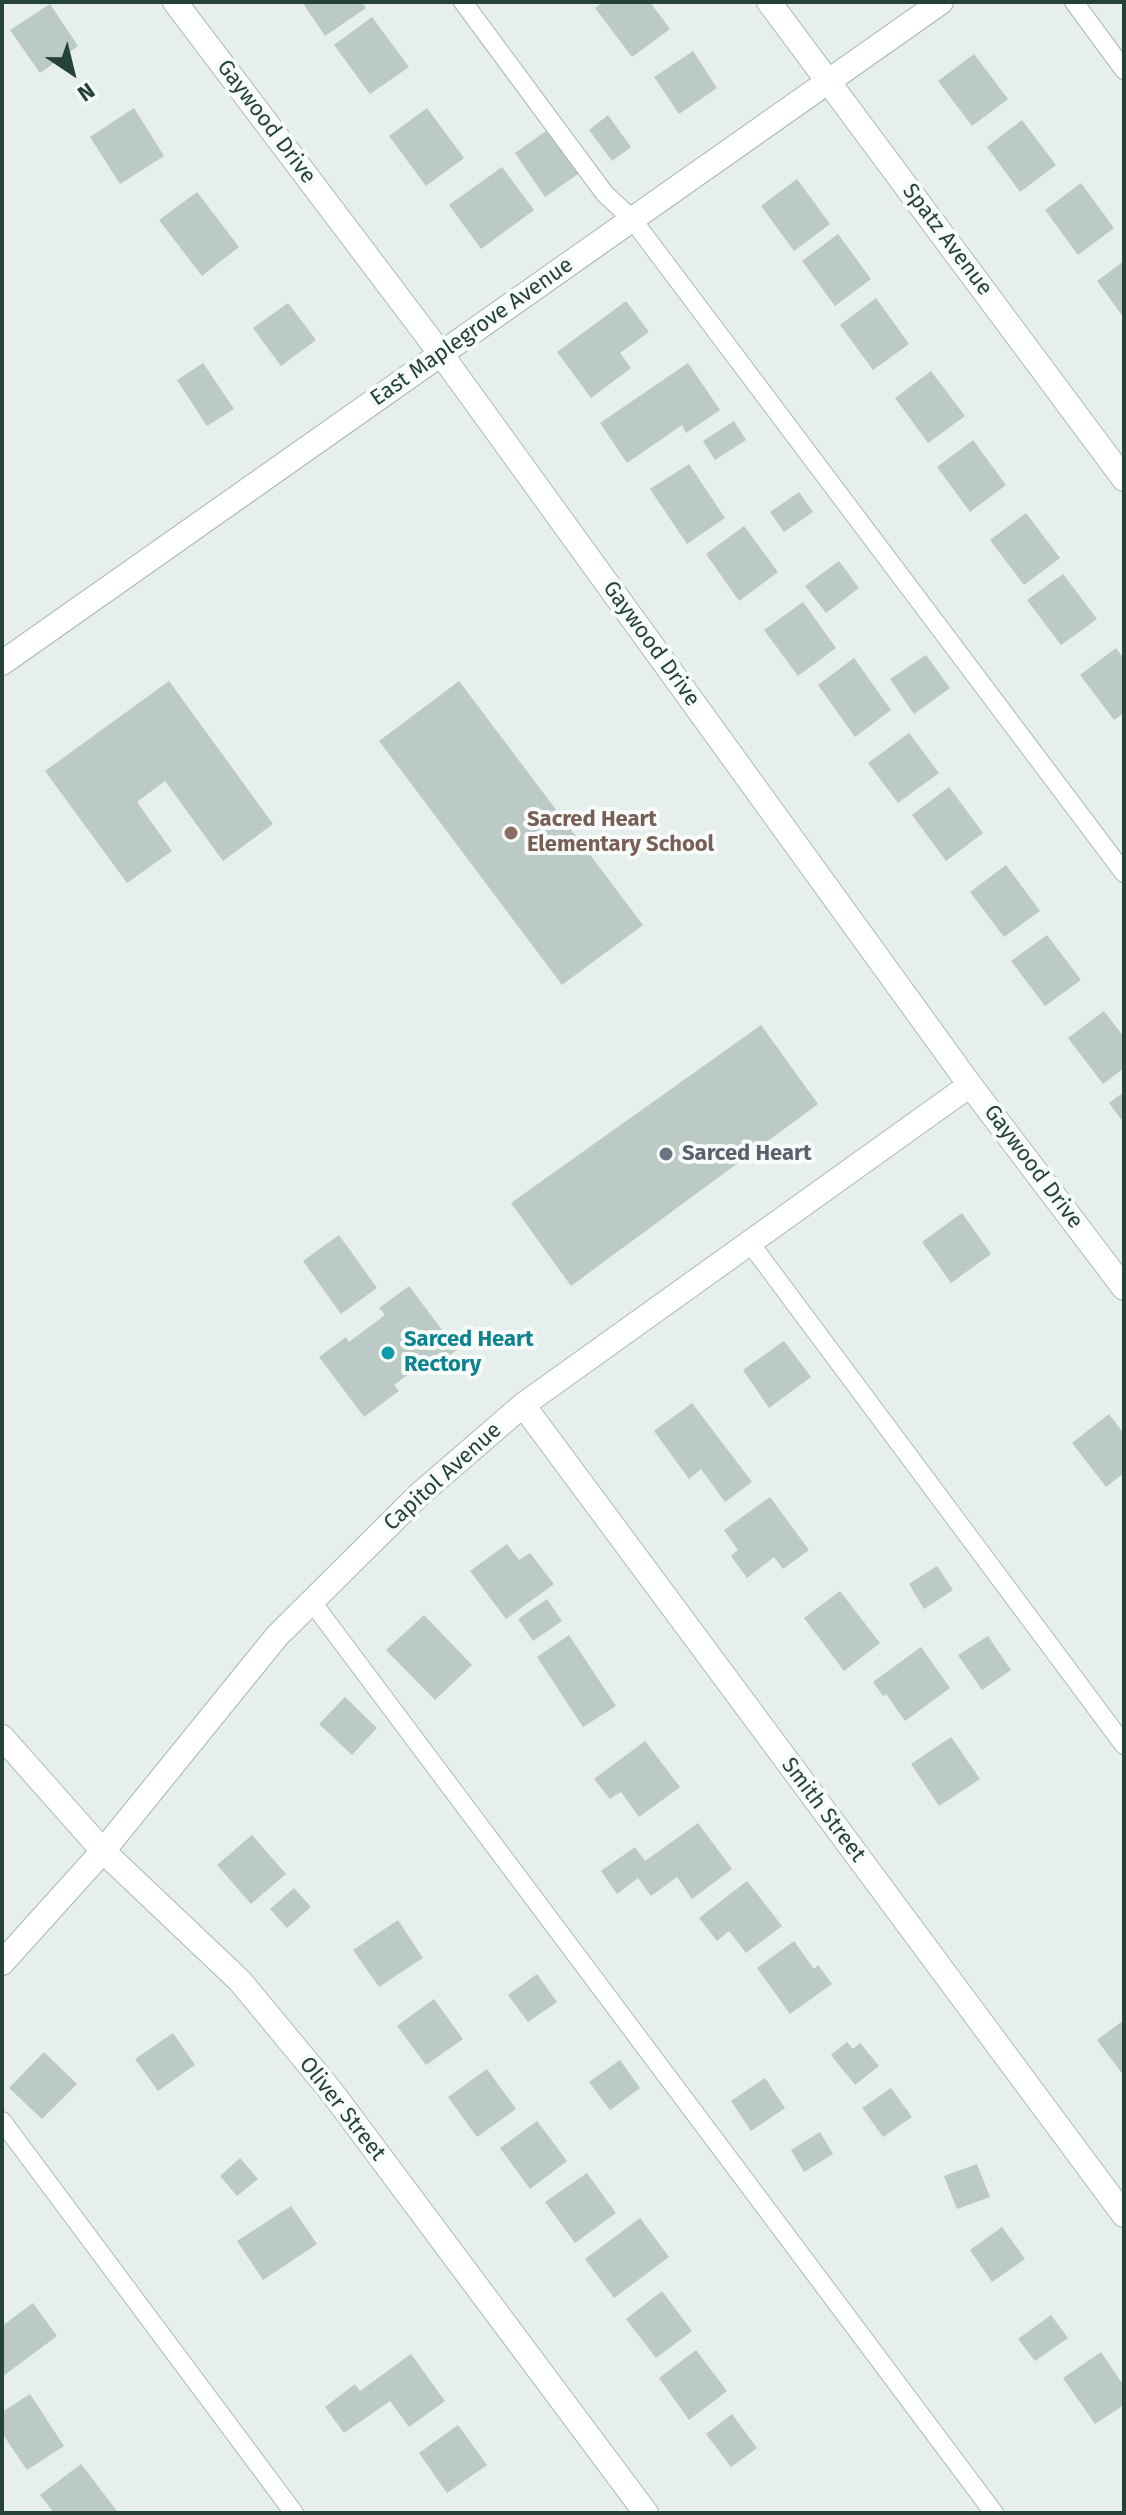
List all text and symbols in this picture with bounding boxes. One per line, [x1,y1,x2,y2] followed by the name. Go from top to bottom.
[32,32,112,112] north arrow
[211,55,321,189] street label: Gaywood Drive
[72,77,100,107] text: N
[896,179,998,301] street label: Spatz Avenue
[366,252,578,412] street label: East Maplegrove Avenue
[597,576,705,712] street label: Gaywood Drive
[527,807,714,858] place label: Sacred Heart Elementary School
[502,824,520,842] marker: Sacred Heart Elementary School
[978,1100,1088,1234] street label: Gaywood Drive
[682,1141,811,1167] place label: Sarced Heart
[657,1145,675,1163] marker: Sarced Heart
[404,1327,533,1378] place label: Sarced Heart Rectory
[379,1344,397,1362] marker: Sarced Heart Rectory
[379,1417,507,1537] street label: Capitol Avenue
[775,1753,871,1867] street label: Smith Street
[293,2052,391,2166] street label: Oliver Street

